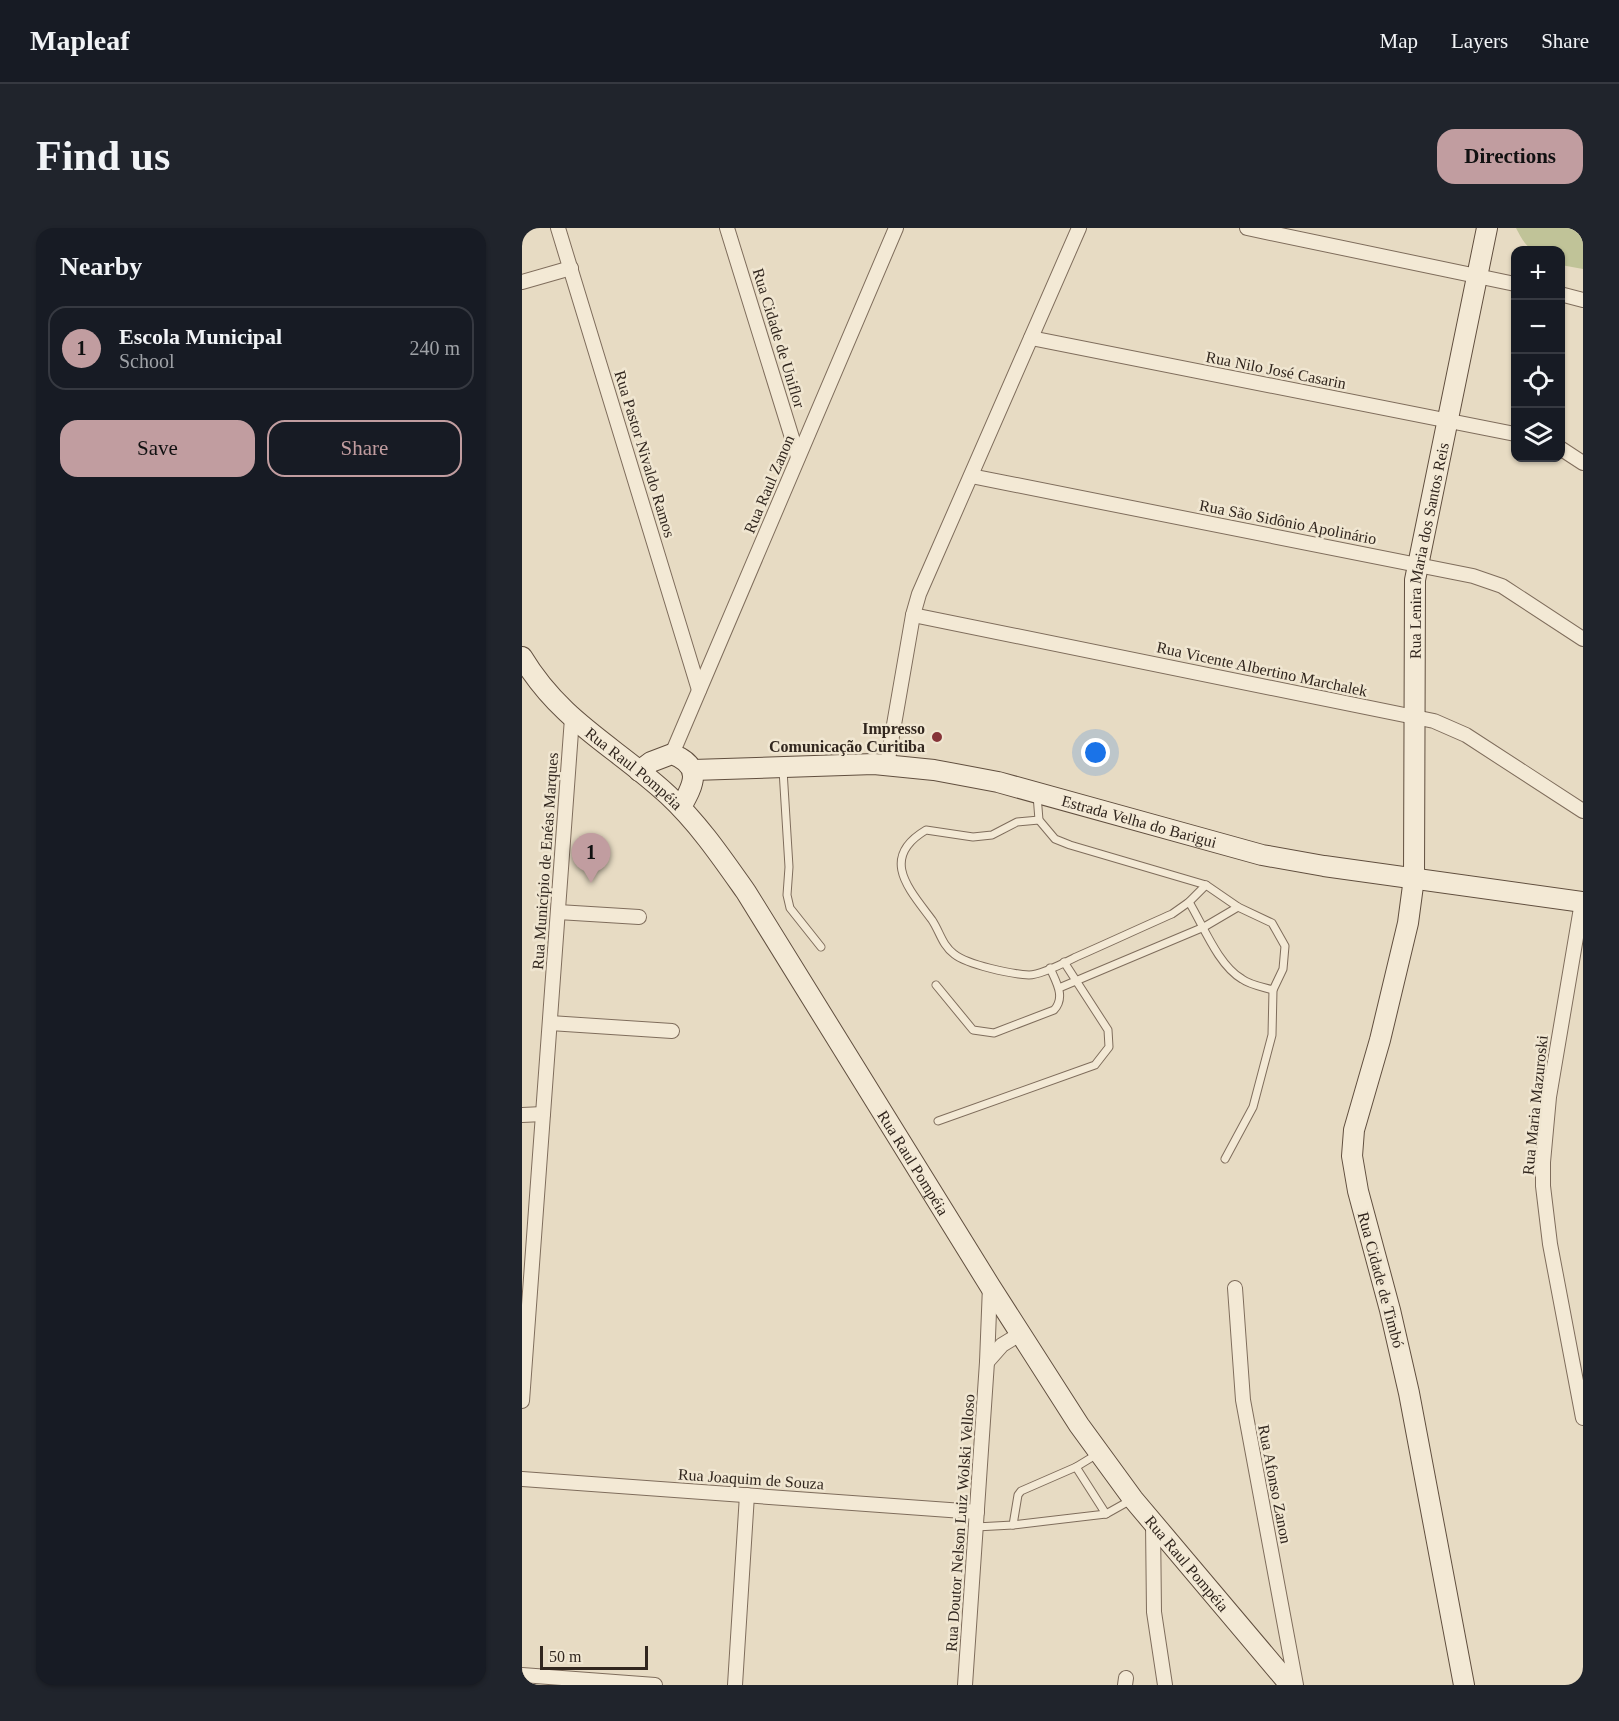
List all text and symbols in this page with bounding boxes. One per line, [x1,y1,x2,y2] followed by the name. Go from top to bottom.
[30,25,130,56] text: Mapleaf
[1380,29,1418,53] text: Map
[1451,29,1508,53] text: Layers
[1541,29,1589,53] text: Share
[1437,129,1583,184] button: Directions
[36,133,170,179] text: Find us
[1511,246,1565,462] map controls
[1511,246,1565,300] button: +
[60,252,142,281] text: Nearby
[750,266,809,411] street label: Rua Cidade de Uniflor
[1511,300,1565,354] button: −
[119,324,282,349] text: Escola Municipal
[77,337,87,359] text: 1
[409,337,460,359] text: 240 m
[1204,348,1348,392] street label: Rua Nilo José Casarin
[119,350,175,372] text: School
[1511,354,1565,408] button: locate
[611,368,679,540] street label: Rua Pastor Nivaldo Ramos
[1511,408,1565,462] button: layers
[60,420,255,477] button: Save
[267,420,462,477] button: Share
[741,432,797,536] street label: Rua Raul Zanon
[1406,441,1451,659] street label: Rua Lenira Maria dos Santos Reis
[1198,496,1378,548] street label: Rua São Sidônio Apolinário
[1155,638,1369,700] street label: Rua Vicente Albertino Marchalek
[769,720,925,756] place label: Impresso Comunicação Curitiba
[582,724,686,813] street label: Rua Raul Pompéia
[930,730,944,744] marker: Impresso Comunicação Curitiba
[1081,738,1110,767] your location
[529,752,562,970] street label: Rua Município de Enéas Marques
[1060,791,1219,851] street label: Estrada Velha do Barigui
[572,834,610,883] pin: 1
[1519,1034,1551,1176] street label: Rua Maria Mazuroski
[875,1107,952,1218] street label: Rua Raul Pompéia
[1355,1210,1407,1350] street label: Rua Cidade de Timbó
[943,1394,977,1652] street label: Rua Doutor Nelson Luiz Wolski Velloso
[1255,1423,1295,1545] street label: Rua Afonso Zanon
[677,1465,825,1494] street label: Rua Joaquim de Souza
[1142,1512,1232,1615] street label: Rua Raul Pompéia
[540,1643,648,1670] scale bar
[549,1648,581,1665] text: 50 m

